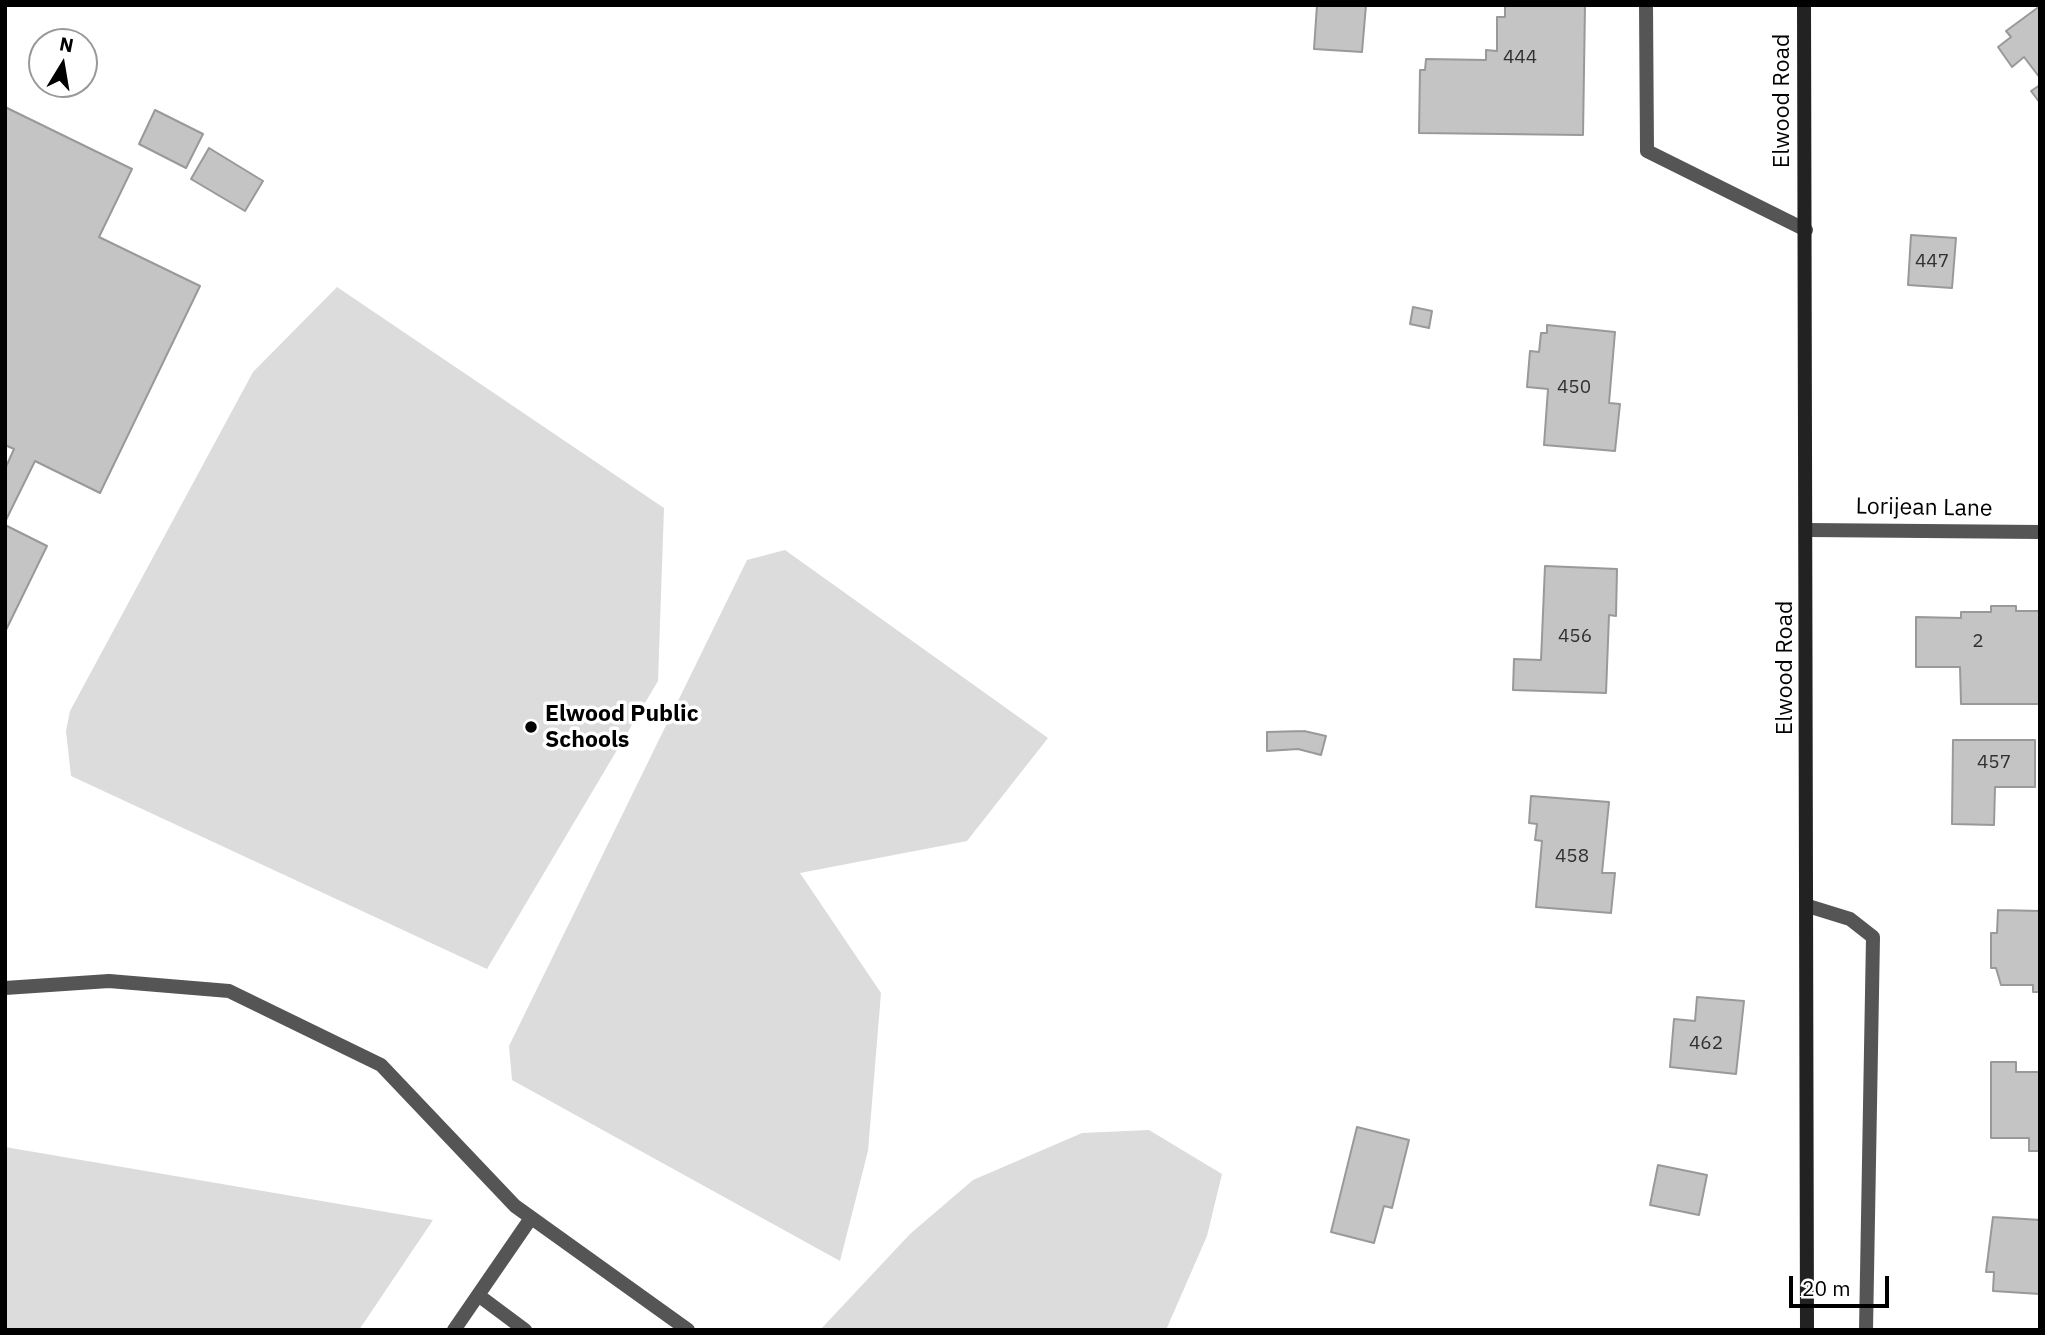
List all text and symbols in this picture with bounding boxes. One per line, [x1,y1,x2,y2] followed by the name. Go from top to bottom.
[28,28,98,98] north arrow
[58,31,76,57] text: N
[1768,34,1796,168] street label: Elwood Road
[1503,47,1537,69] house number: 444
[1915,251,1949,273] house number: 447
[1557,377,1591,399] house number: 450
[1855,493,1993,523] street label: Lorijean Lane
[1771,601,1799,735] street label: Elwood Road
[1558,626,1592,648] house number: 456
[1972,631,1984,653] house number: 2
[545,700,699,754] place label: Elwood Public Schools
[523,719,539,735] marker: Elwood Public Schools
[1977,752,2011,774] house number: 457
[1555,846,1589,868] house number: 458
[1689,1033,1723,1055] house number: 462
[1793,1262,1893,1306] scale bar
[1802,1274,1851,1302] text: 20 m

